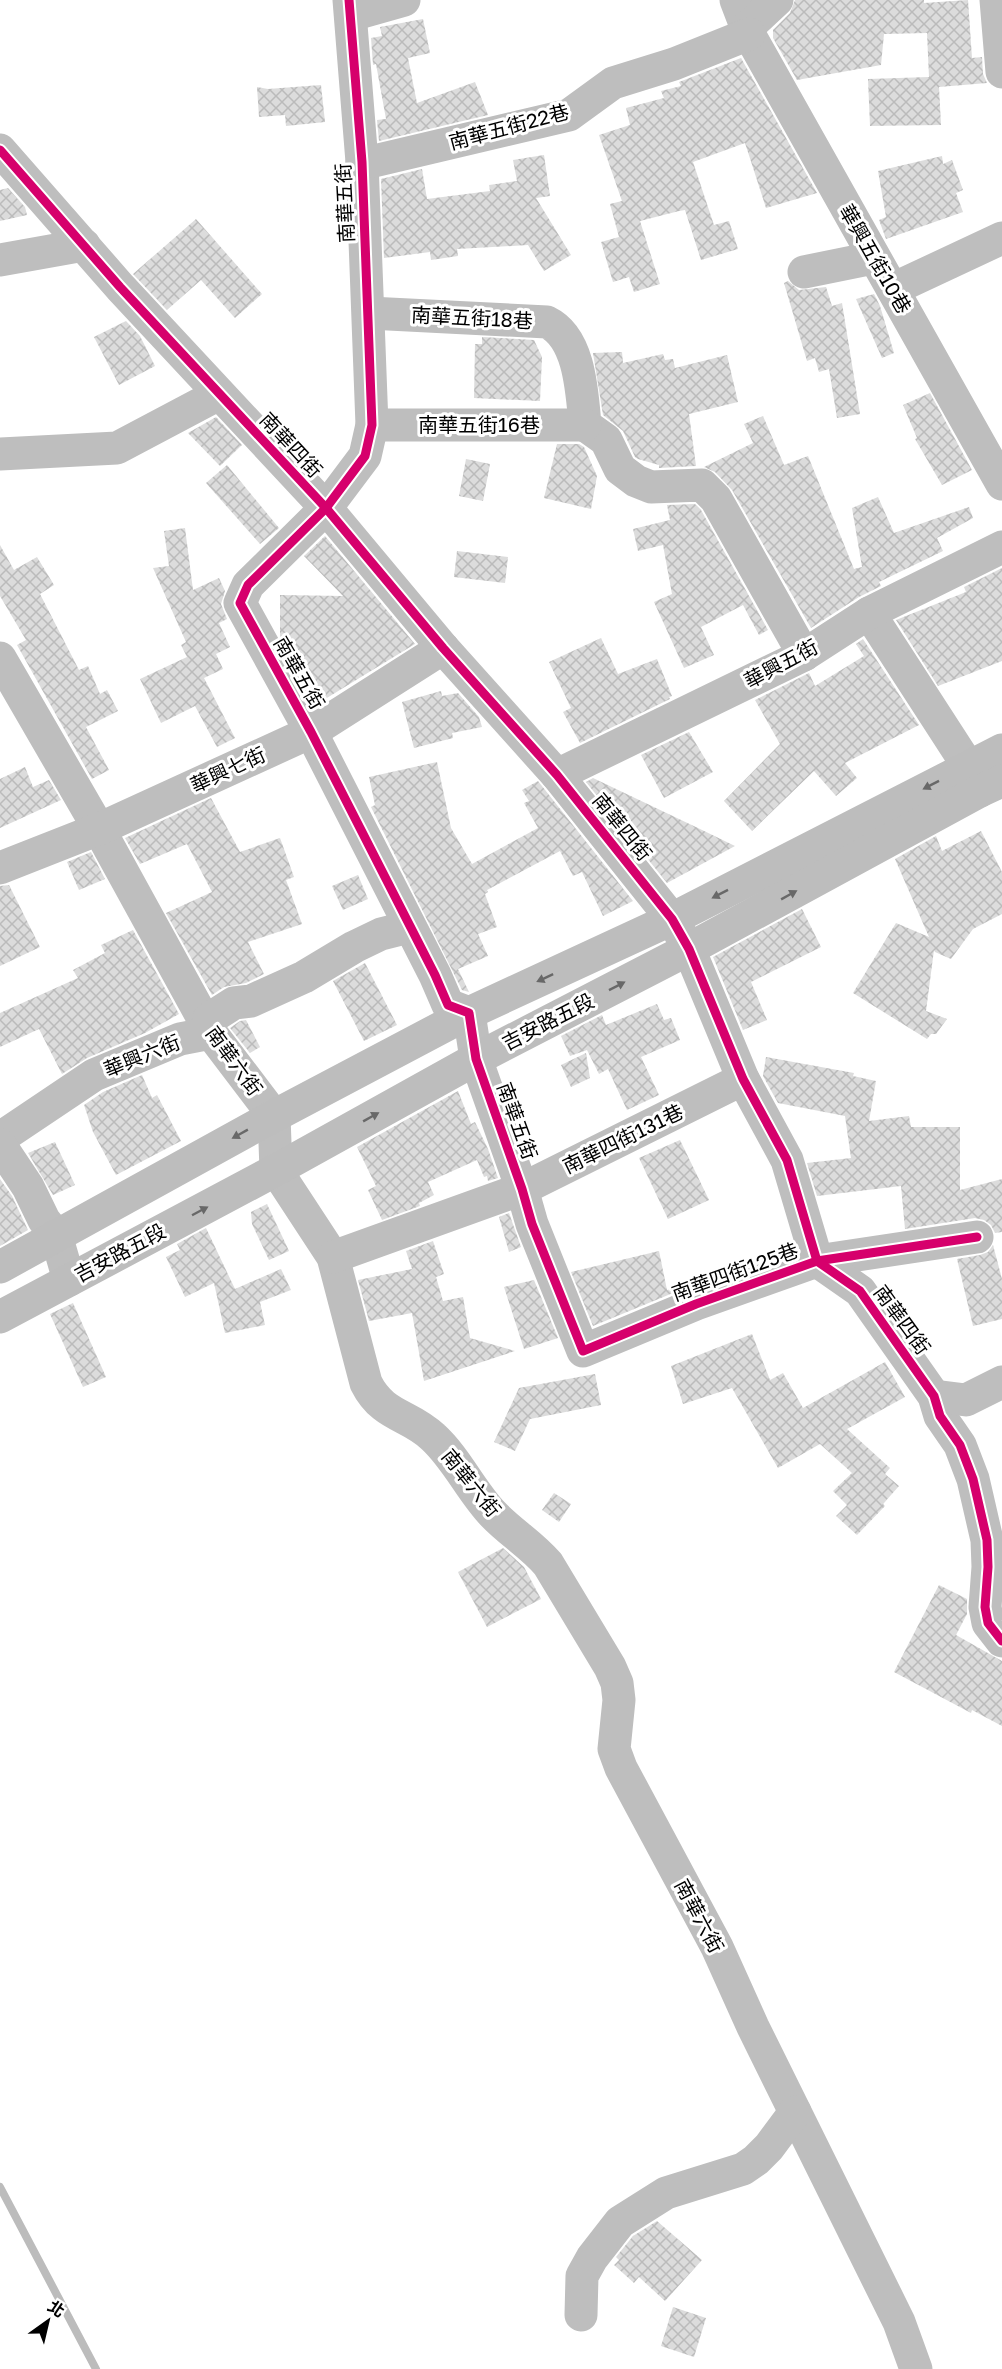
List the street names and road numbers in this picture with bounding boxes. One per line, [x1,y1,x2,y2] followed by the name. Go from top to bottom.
[446,98,571,154] street label: 南華五街22巷
[330,162,358,244] street label: 南華五街
[835,200,917,317] street label: 華興五街10巷
[411,302,534,332] street label: 南華五街18巷
[256,407,328,482] street label: 南華四街
[418,412,540,436] street label: 南華五街16巷
[269,632,330,713] street label: 南華五街
[740,634,821,692] street label: 華興五街
[186,741,269,797] street label: 華興七街
[588,788,657,865] street label: 南華四街
[498,988,598,1055] street label: 吉安路五段
[202,1021,268,1100] street label: 南華六街
[100,1029,183,1081] street label: 華興六街
[493,1079,543,1162] street label: 南華五街
[558,1099,687,1178] street label: 南華四街131巷
[70,1218,169,1286] street label: 吉安路五段
[668,1237,801,1305] street label: 南華四街125巷
[870,1280,936,1359] street label: 南華四街
[437,1444,506,1521] street label: 南華六街
[671,1875,729,1956] street label: 南華六街

